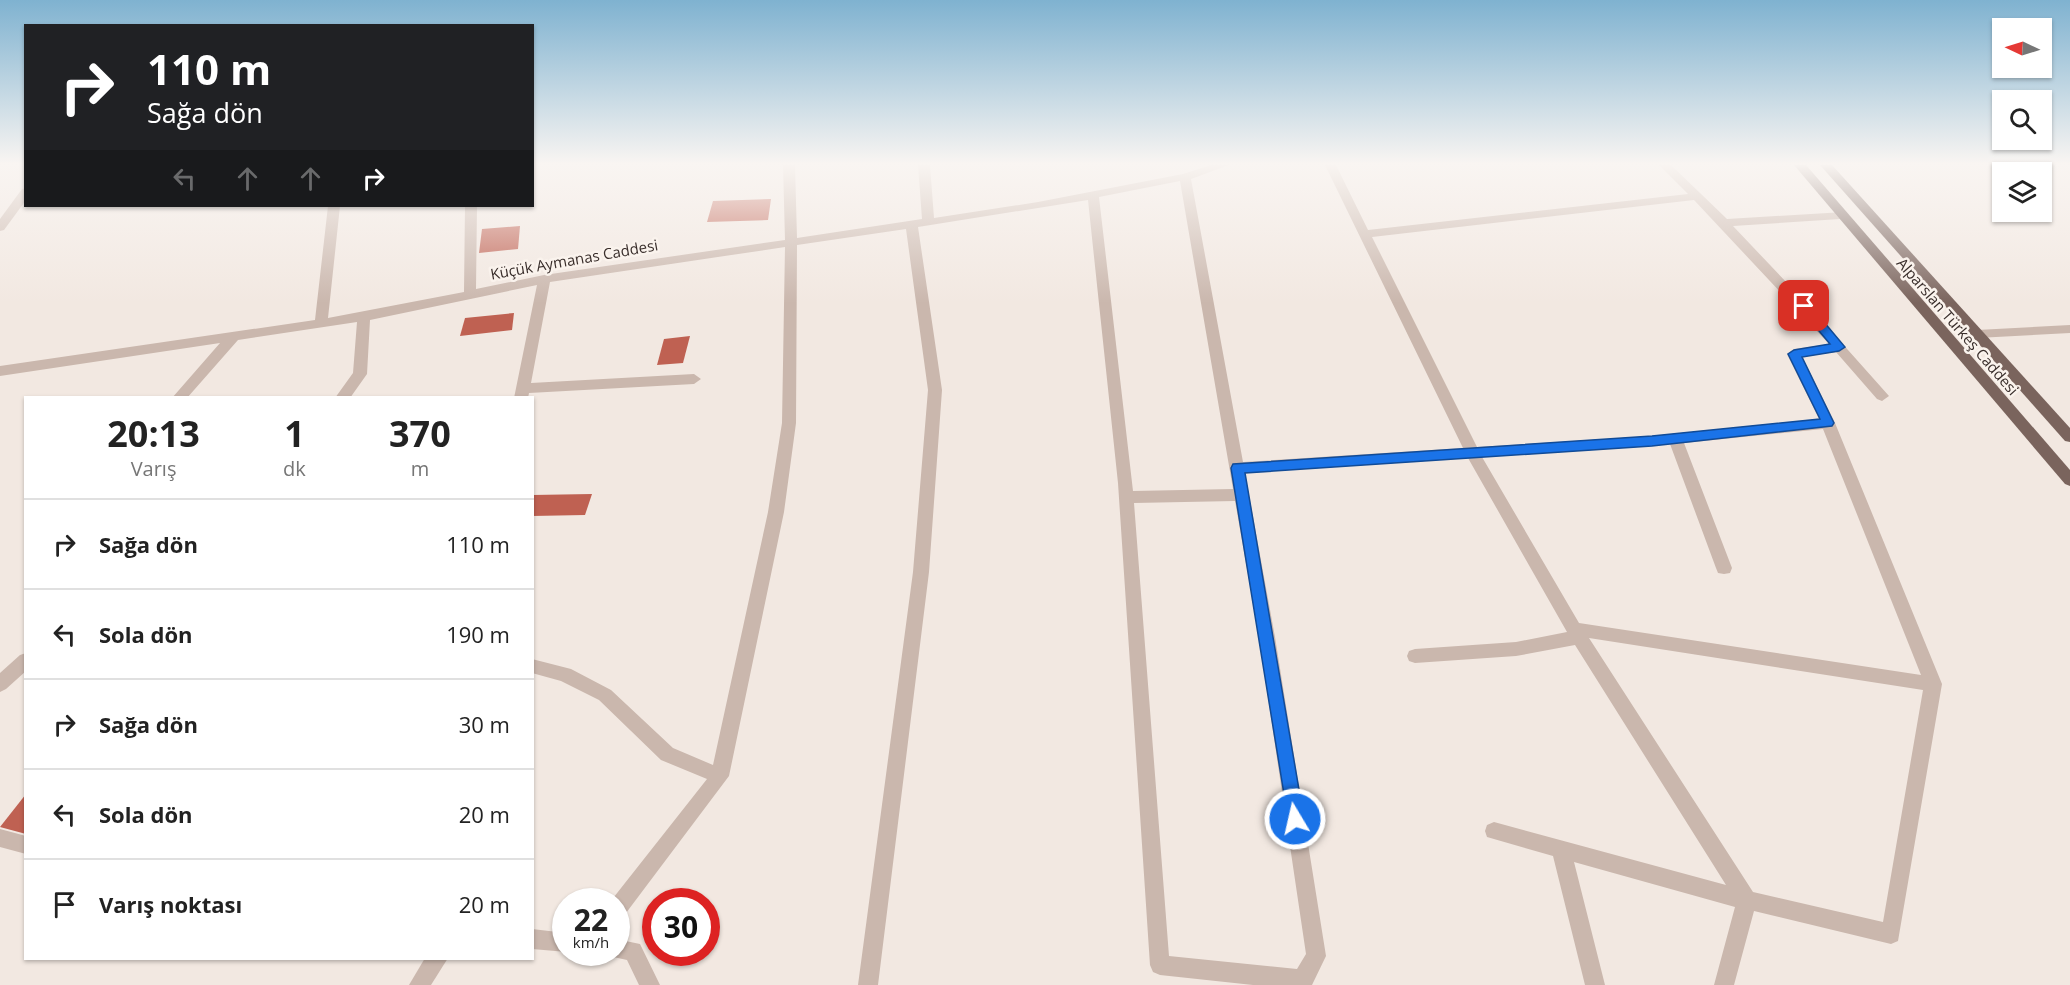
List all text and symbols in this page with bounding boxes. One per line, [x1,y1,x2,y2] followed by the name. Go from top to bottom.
[1992,18,2052,78] north arrow
[1992,18,2052,222] map controls
[147,40,271,97] text: 110 m
[48,48,126,126] icon: right
[1992,90,2052,150] button: search
[147,94,263,131] text: Sağa dön
[168,162,201,195] icon: left
[231,162,264,195] icon: ahead
[294,162,327,195] icon: ahead
[357,162,390,195] icon: right
[1992,162,2052,222] button: layers
[489,234,659,284] street label: Küçük Aymanas Caddesi
[1893,253,2023,399] street label: Alparslan Türkeş Caddesi
[1778,280,1829,331] pin
[1787,289,1820,322] icon: arrive
[107,409,200,458] text: 20:13
[284,409,305,458] text: 1
[389,409,451,458] text: 370
[131,455,176,482] text: Varış
[283,455,306,482] text: dk
[411,455,429,482] text: m
[48,528,81,561] icon: right
[99,529,198,559] text: Sağa dön
[446,529,510,559] text: 110 m
[48,618,81,651] icon: left
[99,619,192,649] text: Sola dön
[446,619,510,649] text: 190 m
[48,708,81,741] icon: right
[99,709,198,739] text: Sağa dön
[459,709,510,739] text: 30 m
[1263,787,1327,851] position arrow
[48,798,81,831] icon: left
[99,799,192,829] text: Sola dön
[459,799,510,829] text: 20 m
[48,888,81,921] icon: arrive
[642,888,720,966] speed limit sign: 30
[99,889,242,919] text: Varış noktası
[459,889,510,919] text: 20 m
[574,899,608,940] text: 22
[573,932,609,952] text: km/h

